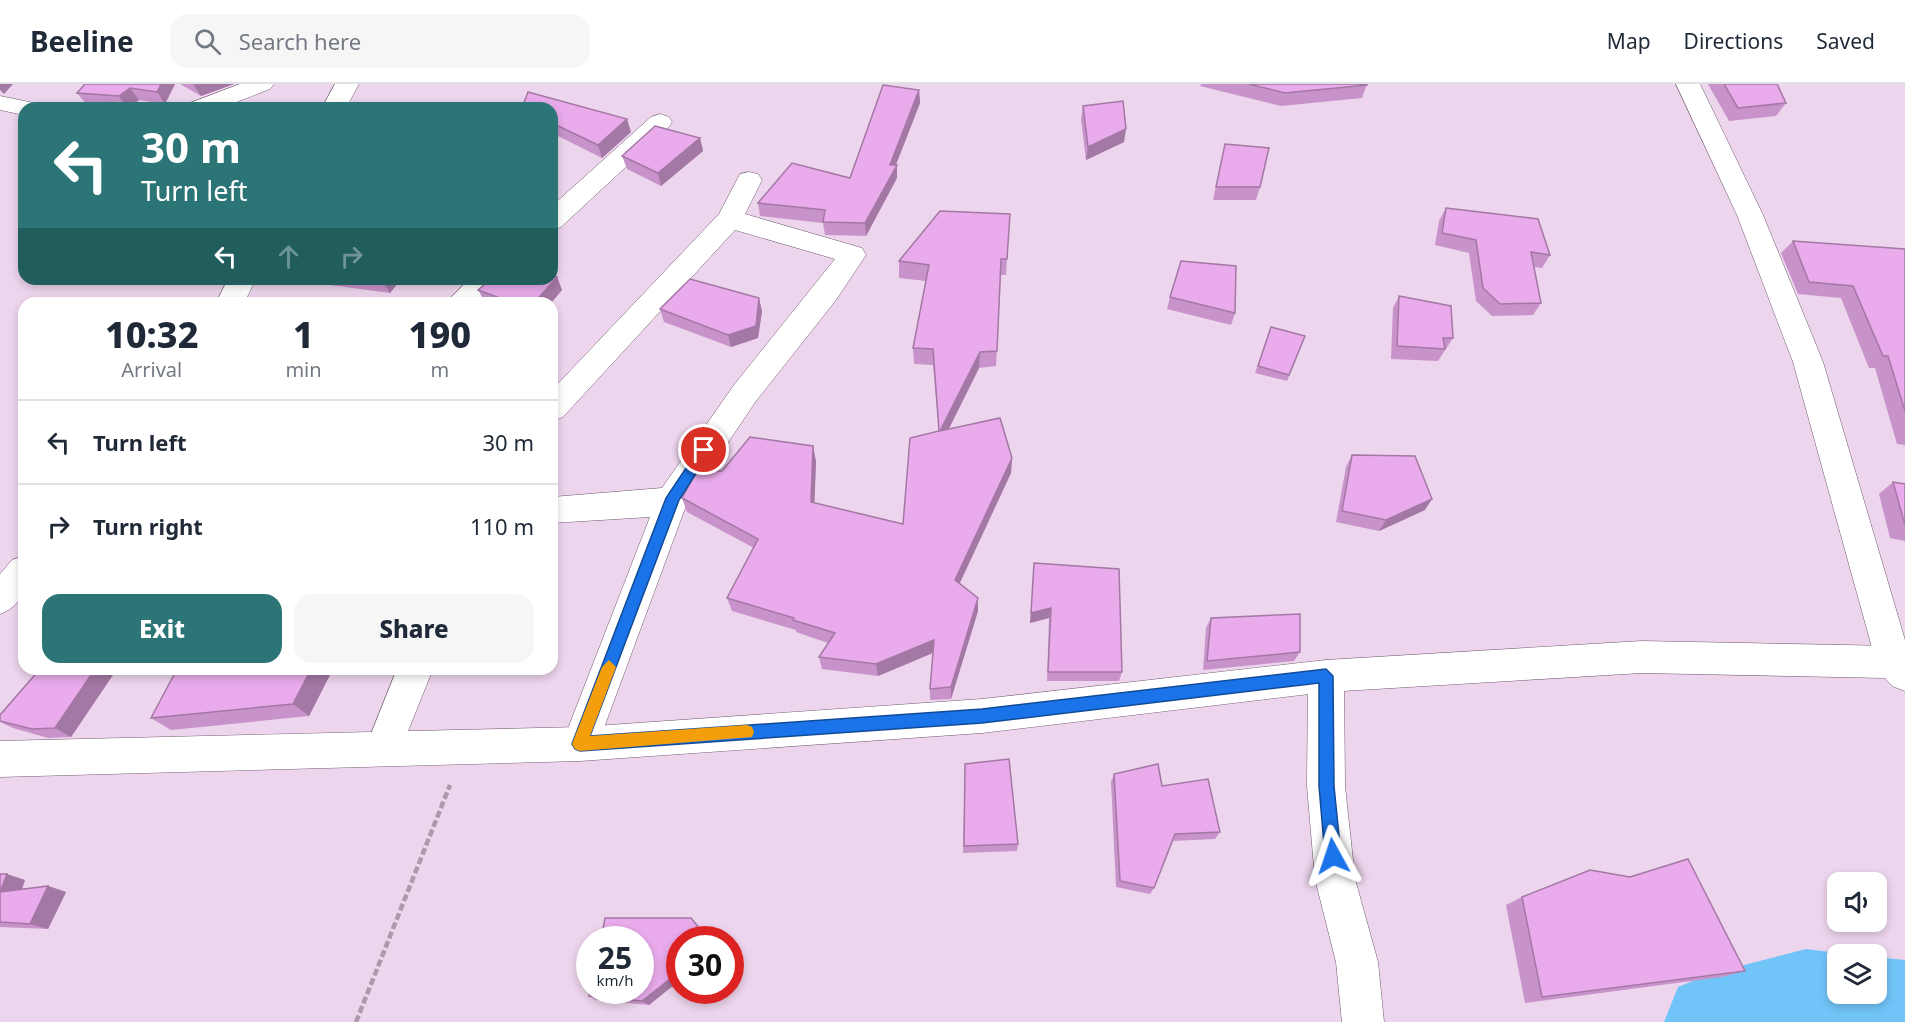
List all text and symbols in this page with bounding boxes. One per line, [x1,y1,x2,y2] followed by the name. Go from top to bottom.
[170,14,590,68] search box
[30,22,134,60] text: Beeline
[191,25,224,58] icon: search
[239,26,361,56] text: Search here
[1607,27,1651,55] text: Map
[1684,27,1783,55] text: Directions
[1816,27,1875,55] text: Saved
[141,118,241,175] text: 30 m
[42,126,120,204] icon: left
[141,172,247,209] text: Turn left
[209,240,242,273] icon: left
[272,240,305,273] icon: ahead
[335,240,368,273] icon: right
[105,310,198,359] text: 10:32
[293,310,314,359] text: 1
[409,310,471,359] text: 190
[121,356,182,383] text: Arrival
[285,356,322,383] text: min
[430,356,449,383] text: m
[678,424,729,475] pin
[42,426,75,459] icon: left
[93,427,187,457] text: Turn left
[483,427,534,457] text: 30 m
[687,433,720,466] icon: arrive
[42,510,75,543] icon: right
[93,511,203,541] text: Turn right
[470,511,534,541] text: 110 m
[42,594,282,663] button: Exit
[294,594,534,663] button: Share
[1301,824,1365,888] position arrow
[1827,872,1887,1004] map controls
[1827,872,1887,932] button: sound
[666,926,744,1004] speed limit sign: 30
[598,937,632,978] text: 25
[1827,944,1887,1004] button: layers
[597,970,633,990] text: km/h

